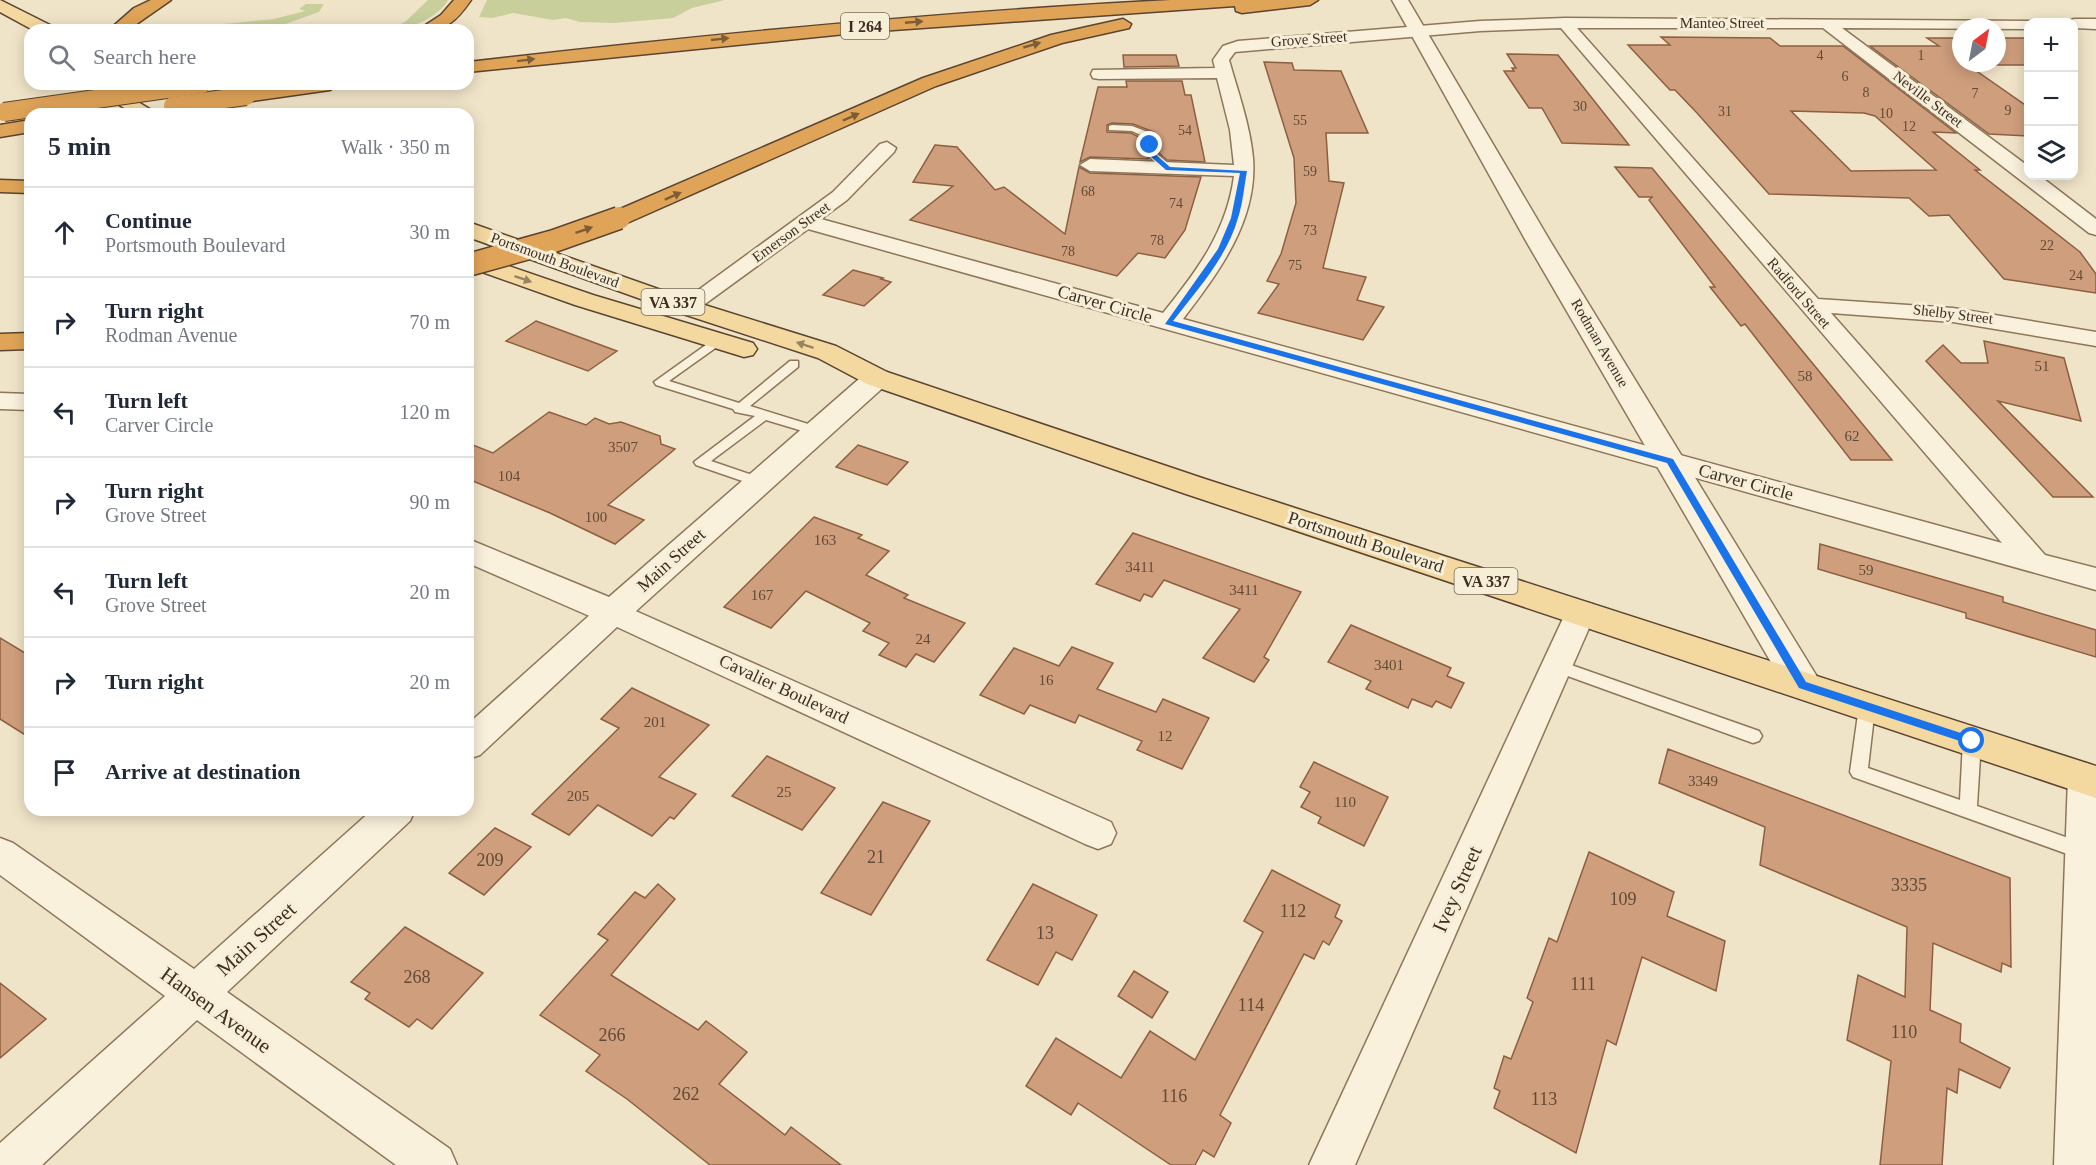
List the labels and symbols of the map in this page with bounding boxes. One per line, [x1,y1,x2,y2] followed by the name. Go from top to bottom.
[841,13,889,39] road number: I 264
[1680,15,1765,31] street label: Manteo Street
[905,17,924,27] one-way arrow
[1952,18,2006,72] north arrow
[1270,28,1348,50] street label: Grove Street
[711,34,730,44] one-way arrow
[1024,40,1042,49] one-way arrow
[1817,48,1824,63] house number: 4
[1918,48,1925,63] house number: 1
[517,55,536,65] one-way arrow
[1890,68,1967,131] street label: Neville Street
[1842,69,1849,84] house number: 6
[1863,85,1870,100] house number: 8
[1972,86,1979,101] house number: 7
[1573,99,1587,114] house number: 30
[2005,103,2012,118] house number: 9
[1718,104,1732,119] house number: 31
[1879,106,1893,121] house number: 10
[843,112,861,122] one-way arrow
[1293,113,1307,128] house number: 55
[1902,119,1916,134] house number: 12
[1178,123,1192,138] house number: 54
[1136,131,1162,157] route end
[1303,164,1317,179] house number: 59
[1081,184,1095,199] house number: 68
[664,190,682,200] one-way arrow
[1169,196,1183,211] house number: 74
[749,198,834,266] street label: Emerson Street
[1303,223,1317,238] house number: 73
[575,225,593,235] one-way arrow
[489,229,622,291] street label: Portsmouth Boulevard
[1150,233,1164,248] house number: 78
[2040,238,2054,253] house number: 22
[1061,244,1075,259] house number: 78
[1764,255,1834,332] street label: Radford Street
[1288,258,1302,273] house number: 75
[2069,268,2083,283] house number: 24
[514,274,532,284] one-way arrow
[1055,281,1155,327] street label: Carver Circle
[642,289,704,315] road number: VA 337
[1568,296,1632,390] street label: Rodman Avenue
[1912,301,1995,327] street label: Shelby Street
[796,340,814,350] one-way arrow
[2035,358,2050,374] house number: 51
[1798,368,1813,384] house number: 58
[1845,428,1860,444] house number: 62
[608,439,639,455] house number: 3507
[1696,460,1796,504] street label: Carver Circle
[498,468,521,484] house number: 104
[1286,507,1446,577] street label: Portsmouth Boulevard
[585,509,607,525] house number: 100
[633,524,709,596] street label: Main Street
[814,532,836,548] house number: 163
[1125,559,1155,575] house number: 3411
[1859,562,1874,578] house number: 59
[1454,568,1518,594] road number: VA 337
[1229,582,1259,598] house number: 3411
[751,587,774,603] house number: 167
[916,631,931,647] house number: 24
[716,650,852,728] street label: Cavalier Boulevard
[1374,657,1404,673] house number: 3401
[1039,672,1054,688] house number: 16
[644,714,666,730] house number: 201
[1958,727,1984,753] route start
[1158,728,1173,744] house number: 12
[1688,773,1718,789] house number: 3349
[777,784,792,800] house number: 25
[567,788,589,804] house number: 205
[1334,794,1356,810] house number: 110
[1427,842,1487,936] street label: Ivey Street
[867,847,885,867] house number: 21
[477,850,504,870] house number: 209
[1891,875,1927,895] house number: 3335
[1610,889,1637,909] house number: 109
[211,897,301,981] street label: Main Street
[1280,901,1306,921] house number: 112
[1036,923,1054,943] house number: 13
[156,962,276,1058] street label: Hansen Avenue
[404,967,431,987] house number: 268
[1570,974,1596,994] house number: 111
[1238,995,1264,1015] house number: 114
[1891,1022,1917,1042] house number: 110
[599,1025,626,1045] house number: 266
[673,1084,700,1104] house number: 262
[1161,1086,1187,1106] house number: 116
[1531,1089,1557,1109] house number: 113

